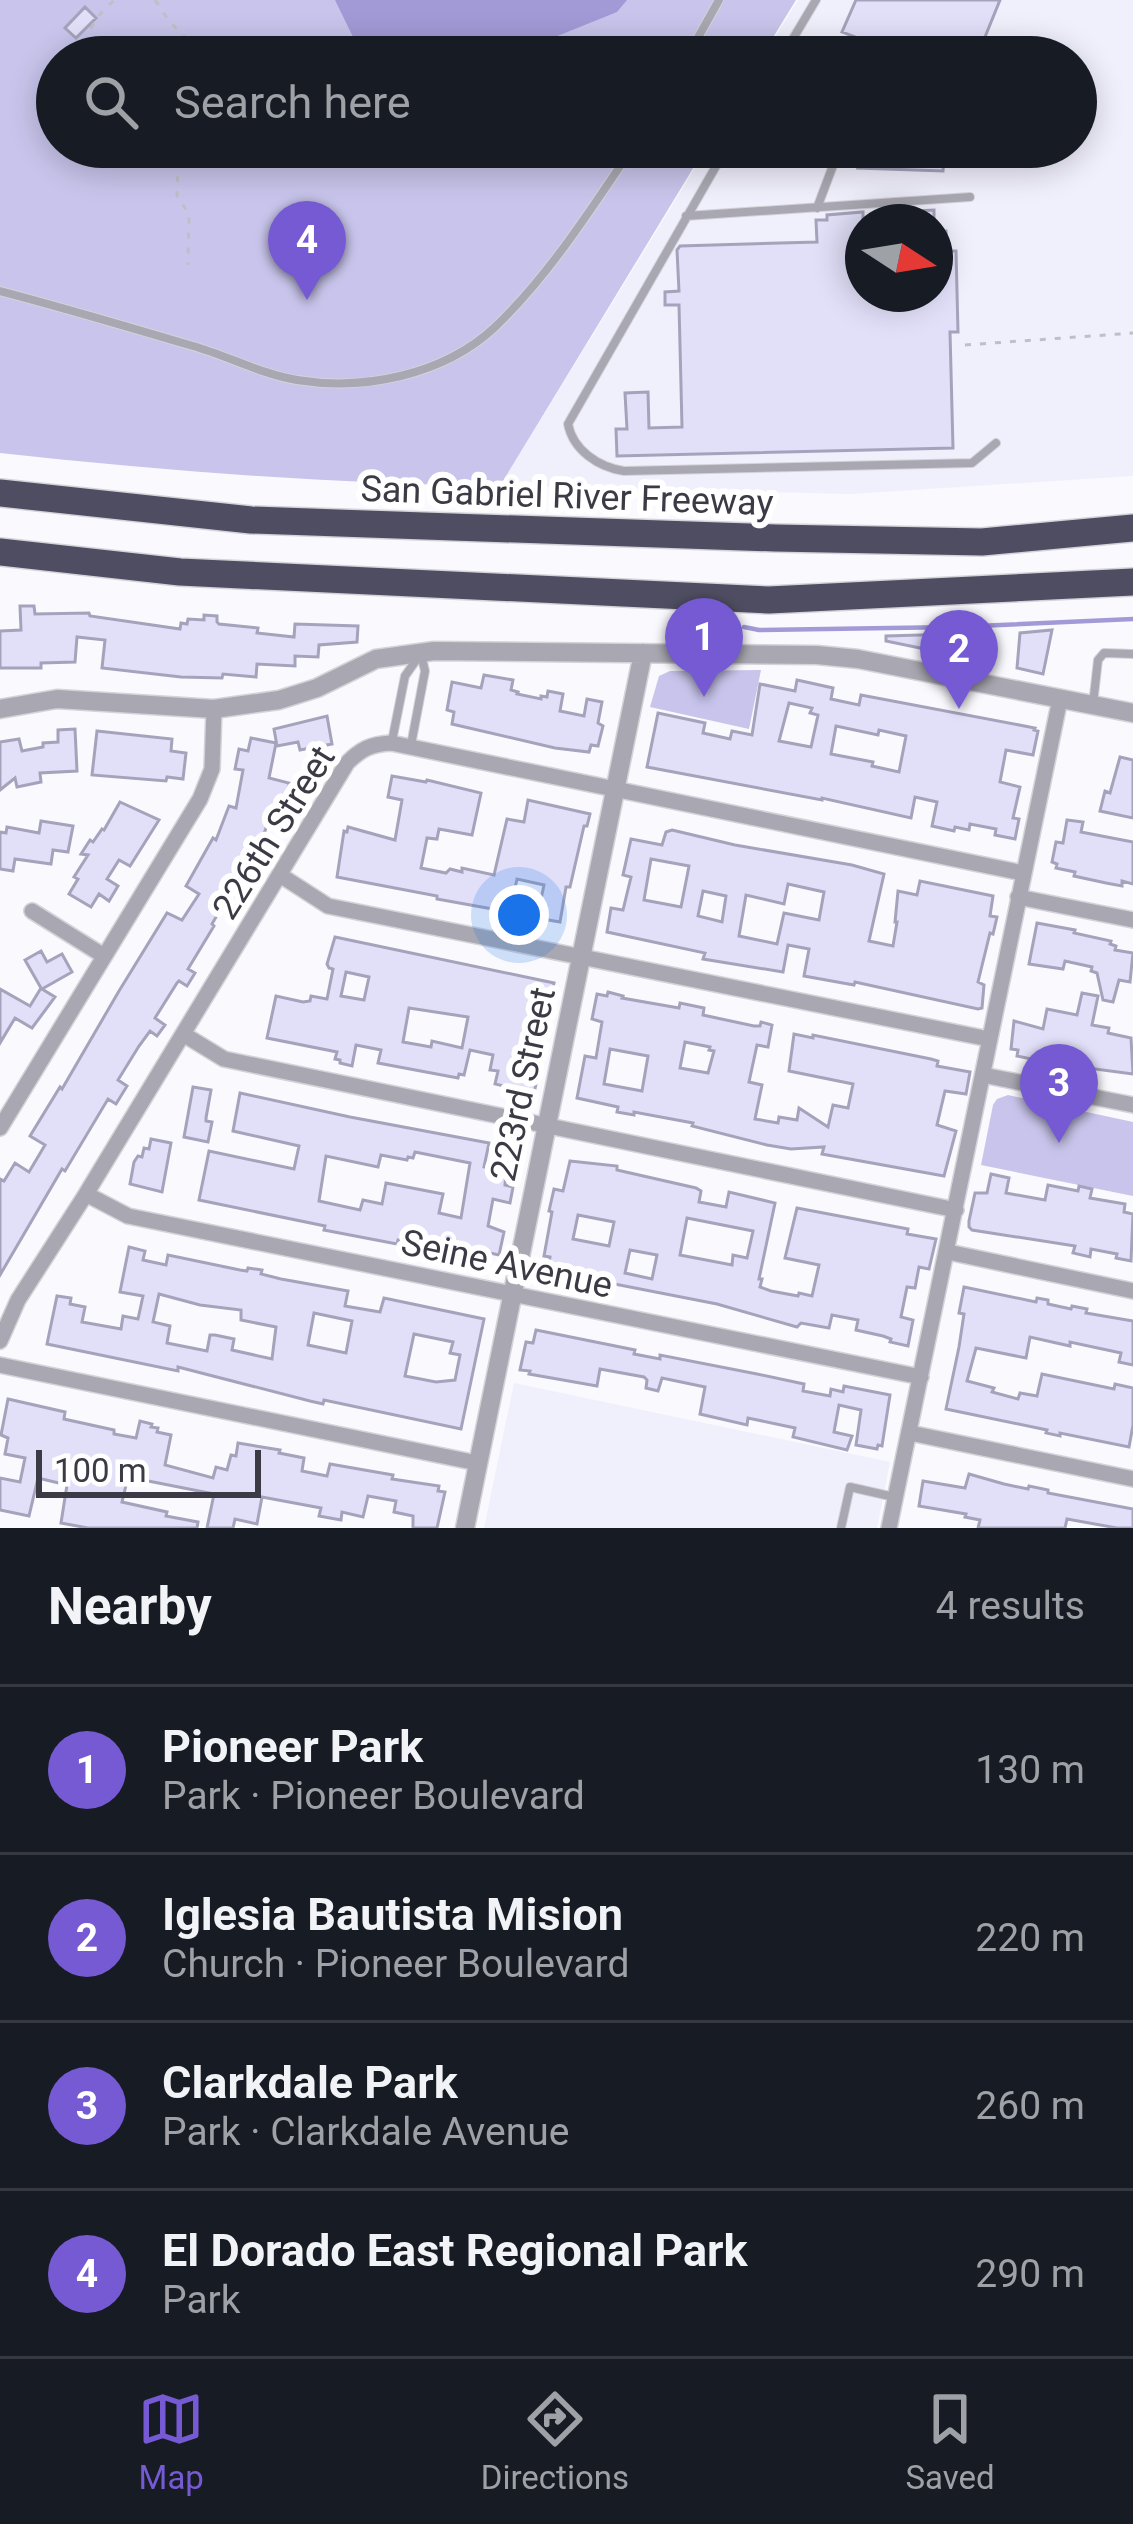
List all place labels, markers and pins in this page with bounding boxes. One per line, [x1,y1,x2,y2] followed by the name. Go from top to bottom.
[268,201,346,300] pin: 4
[665,598,743,697] pin: 1
[920,610,998,709] pin: 2
[1020,1044,1098,1143] pin: 3

